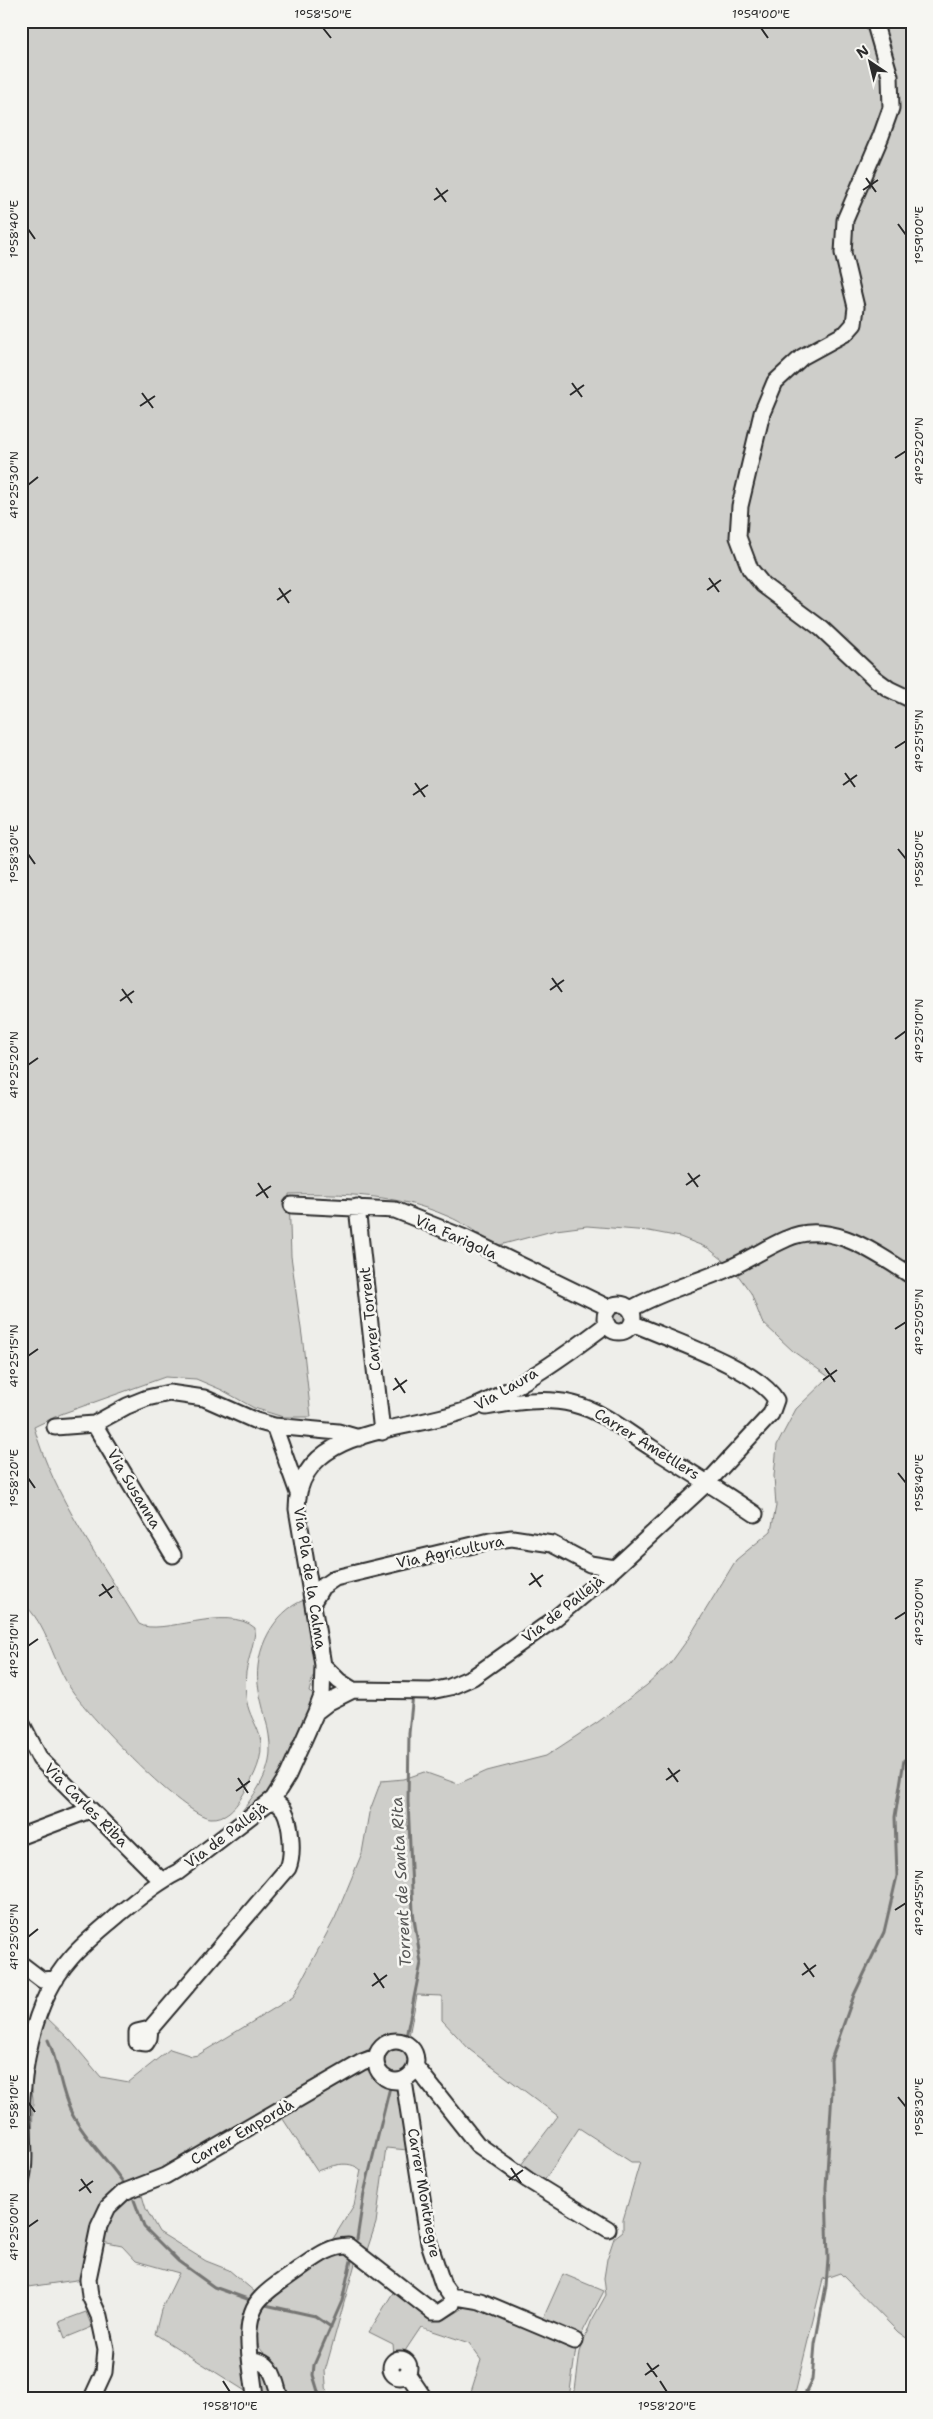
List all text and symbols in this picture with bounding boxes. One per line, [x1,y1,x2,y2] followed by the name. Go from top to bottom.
[294,6,352,22] text: 1°58'50"E
[732,6,790,22] text: 1°59'00"E
[846,38,896,88] north arrow
[853,41,872,62] text: N
[6,200,22,258] text: 1°58'40"E
[911,206,927,264] text: 1°59'00"E
[911,417,927,485] text: 41°25'20"N
[6,451,22,519] text: 41°25'30"N
[911,709,927,773] text: 41°25'15"N
[6,825,22,883] text: 1°58'30"E
[911,830,927,888] text: 1°58'50"E
[911,999,927,1063] text: 41°25'10"N
[6,1031,22,1099] text: 41°25'20"N
[412,1210,501,1264] street label: Via Farigola
[355,1266,385,1372] street label: Carrer Torrent
[911,1289,927,1355] text: 41°25'05"N
[6,1324,22,1388] text: 41°25'15"N
[471,1363,542,1415] street label: Via Laura
[591,1404,703,1484] street label: Carrer Ametllers
[102,1446,166,1533] street label: Via Susanna
[6,1449,22,1507] text: 1°58'20"E
[911,1454,927,1512] text: 1°58'40"E
[289,1506,331,1651] street label: Via Pla de la Calma
[394,1531,506,1573] street label: Via Agricultura
[518,1570,609,1647] street label: Via de Pallejà
[911,1578,927,1646] text: 41°25'00"N
[6,1614,22,1678] text: 41°25'10"N
[40,1759,133,1852] street label: Via Carles Riba
[386,1796,416,1968] water label: Torrent de Santa Rita
[180,1797,272,1873] street label: Via de Pallejà
[911,1870,927,1936] text: 41°24'55"N
[6,1904,22,1970] text: 41°25'05"N
[6,2074,22,2130] text: 1°58'10"E
[911,2078,927,2136] text: 1°58'30"E
[187,2094,298,2170] street label: Carrer Empordà
[403,2127,445,2259] street label: Carrer Montnegre
[6,2193,22,2261] text: 41°25'00"N
[202,2398,258,2414] text: 1°58'10"E
[638,2398,696,2414] text: 1°58'20"E

